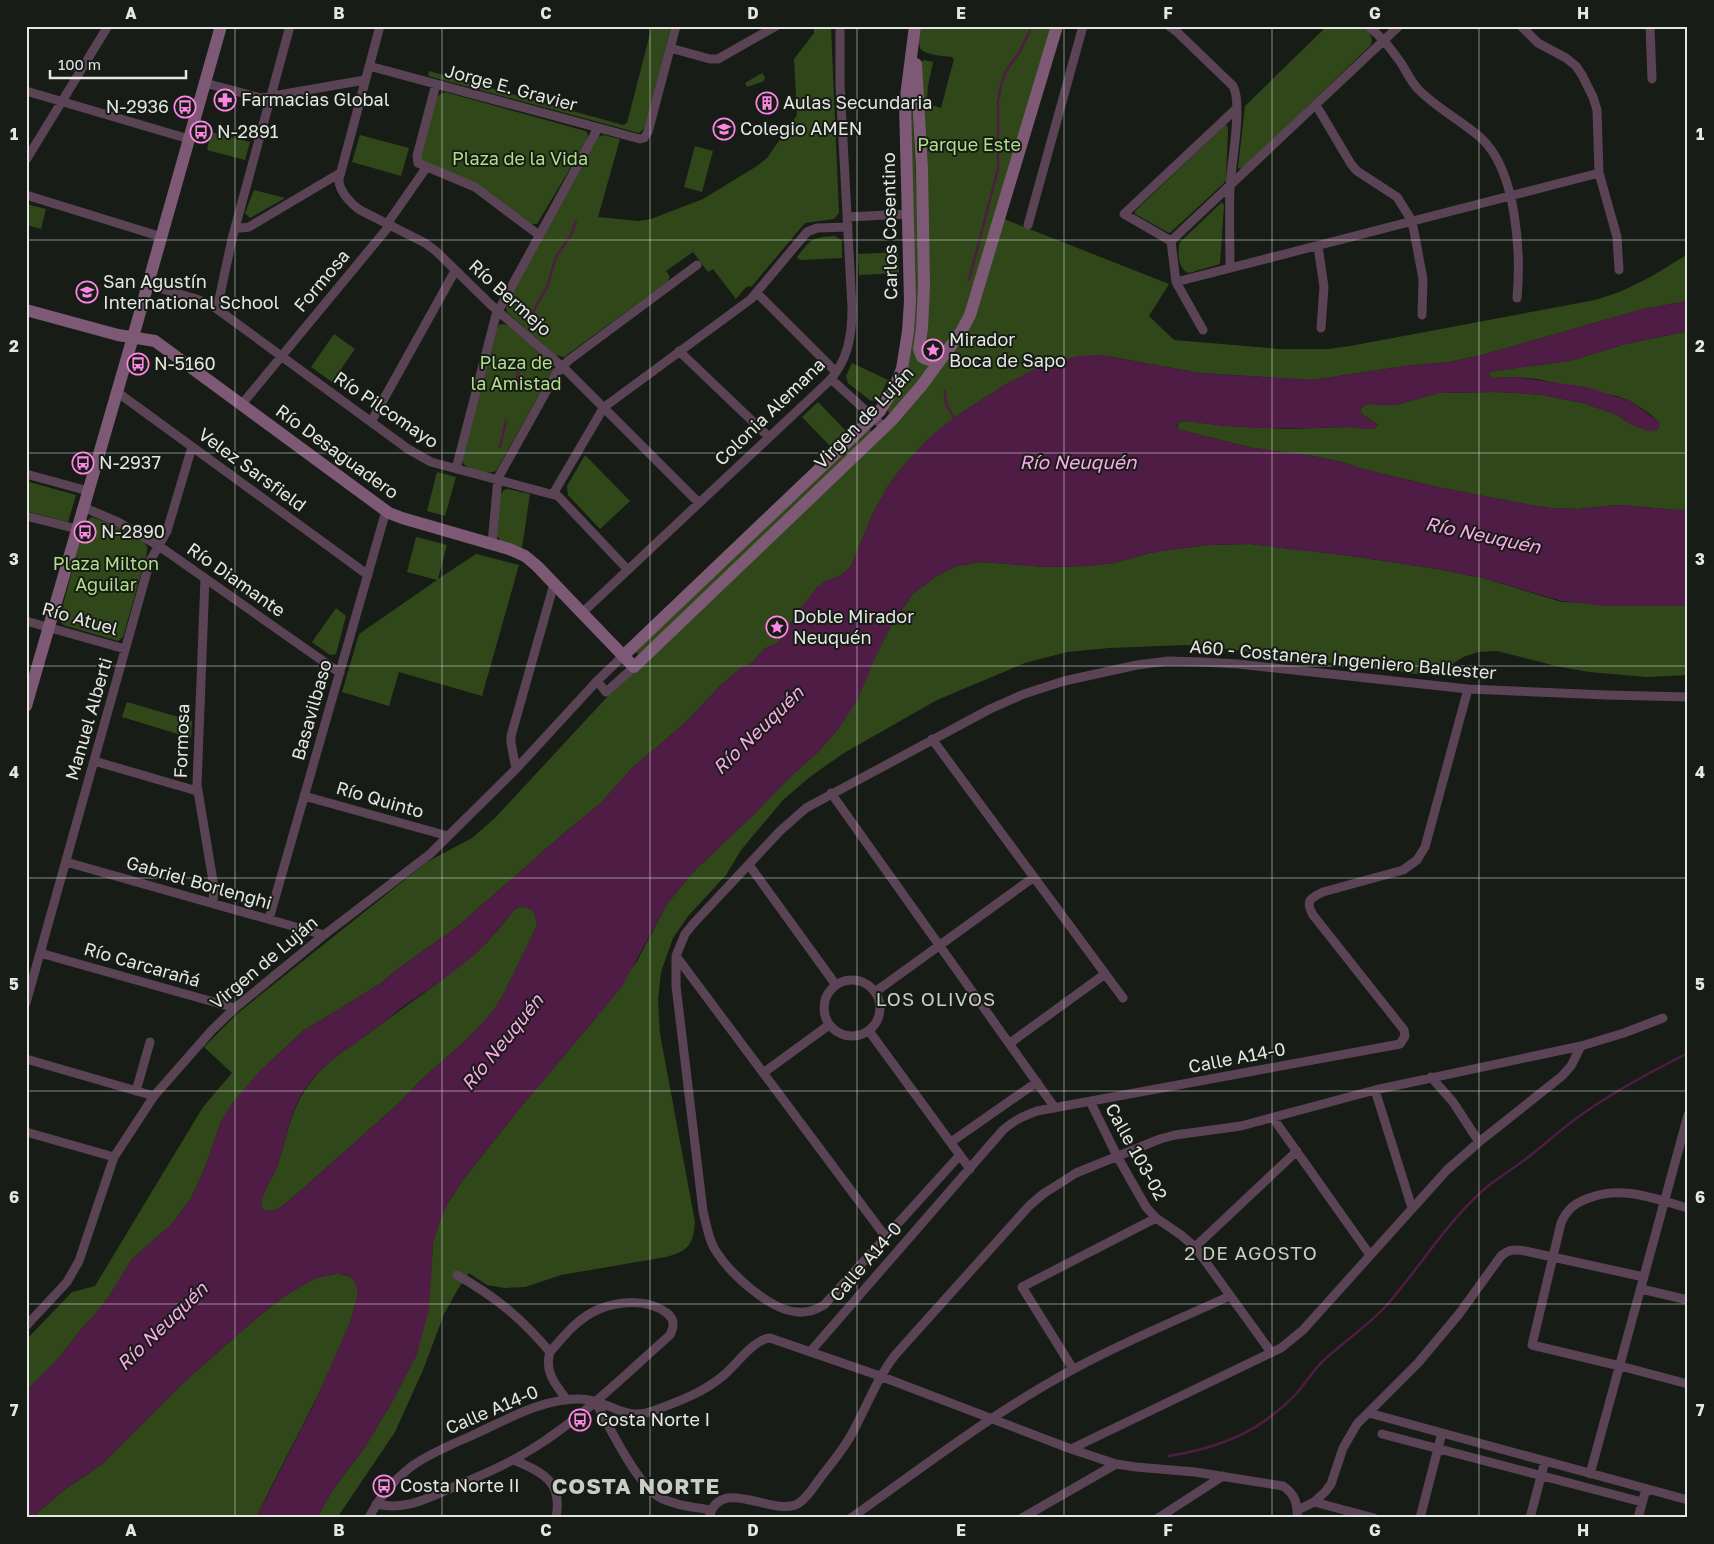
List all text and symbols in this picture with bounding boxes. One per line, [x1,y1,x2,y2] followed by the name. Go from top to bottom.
[125,3,137,23] text: A
[333,3,345,23] text: B
[540,3,552,23] text: C
[747,3,759,23] text: D
[956,3,966,23] text: E
[1163,3,1173,23] text: F
[1369,3,1381,23] text: G
[1577,3,1589,23] text: H
[50,48,186,80] scale bar
[58,55,101,73] text: 100 m
[443,59,580,115] street label: Jorge E. Gravier
[213,88,237,112] pharmacy icon: Farmacias Global
[241,88,390,110] place label: Farmacias Global
[755,91,779,115] building icon: Aulas Secundaria
[783,91,933,113] place label: Aulas Secundaria
[106,95,169,117] place label: N-2936
[173,95,197,119] bus stop icon: N-2936
[712,117,736,141] school or university icon: Colegio AMEN
[740,117,862,139] place label: Colegio AMEN
[189,120,213,144] bus stop icon: N-2891
[217,120,279,142] place label: N-2891
[10,124,18,144] text: 1
[1696,124,1704,144] text: 1
[917,133,1021,155] park label: Parque Este
[452,147,588,169] park label: Plaza de la Vida
[877,152,901,300] street label: Carlos Cosentino
[289,245,354,316] street label: Formosa
[465,254,557,340] street label: Río Bermejo
[103,270,280,313] place label: San Agustín International School
[75,280,99,304] school or university icon: San Agustín International School
[949,328,1066,371] place label: Mirador Boca de Sapo
[9,336,19,356] text: 2
[1695,336,1705,356] text: 2
[921,338,945,362] place icon: Mirador Boca de Sapo
[470,351,562,394] park label: Plaza de la Amistad
[126,352,150,376] bus stop icon: N-5160
[154,352,216,374] place label: N-5160
[709,353,829,470] street label: Colonia Alemana
[809,362,918,473] street label: Virgen de Luján
[330,366,443,452] street label: Río Pilcomayo
[272,399,403,503] street label: Río Desaguadero
[194,423,311,516] street label: Velez Sarsfield
[1019,450,1138,473] water label: Río Neuquén
[71,451,95,475] bus stop icon: N-2937
[99,451,161,473] place label: N-2937
[1423,511,1544,558] water label: Río Neuquén
[73,520,97,544] bus stop icon: N-2890
[101,520,165,542] place label: N-2890
[183,537,290,621] street label: Río Diamante
[9,549,19,569] text: 3
[1695,549,1705,569] text: 3
[53,552,159,595] park label: Plaza Milton Aguilar
[40,597,121,639] street label: Río Atuel
[793,605,914,648] place label: Doble Mirador Neuquén
[765,615,789,639] place icon: Doble Mirador Neuquén
[1189,635,1497,683] street label: A60 - Costanera Ingeniero Ballester
[60,655,116,783] street label: Manuel Alberti
[286,657,336,763] street label: Basavilbaso
[708,680,809,779] water label: Río Neuquén
[169,703,193,779] street label: Formosa
[9,762,19,782] text: 4
[1695,762,1705,782] text: 4
[334,776,427,822] street label: Río Quinto
[124,851,275,913] street label: Gabriel Borlenghi
[205,911,322,1014] street label: Virgen de Luján
[82,937,203,991] street label: Río Carcarañá
[9,974,19,994] text: 5
[1695,974,1705,994] text: 5
[876,987,996,1010] district label: LOS OLIVOS
[456,988,548,1094] water label: Río Neuquén
[1186,1037,1287,1077] street label: Calle A14-0
[1101,1099,1173,1204] street label: Calle 103-02
[9,1187,19,1207] text: 6
[1695,1187,1705,1207] text: 6
[825,1217,906,1306] street label: Calle A14-0
[1184,1241,1318,1264] district label: 2 DE AGOSTO
[112,1276,213,1375] water label: Río Neuquén
[442,1380,541,1438] street label: Calle A14-0
[10,1400,19,1420] text: 7
[1696,1400,1705,1420] text: 7
[568,1408,592,1432] bus stop icon: Costa Norte I
[596,1408,710,1430] place label: Costa Norte I
[552,1472,720,1499] district label: COSTA NORTE
[372,1474,396,1498] bus stop icon: Costa Norte II
[400,1474,520,1496] place label: Costa Norte II
[125,1520,137,1540] text: A
[333,1520,345,1540] text: B
[540,1520,552,1540] text: C
[747,1520,759,1540] text: D
[956,1520,966,1540] text: E
[1163,1520,1173,1540] text: F
[1369,1520,1381,1540] text: G
[1577,1520,1589,1540] text: H

